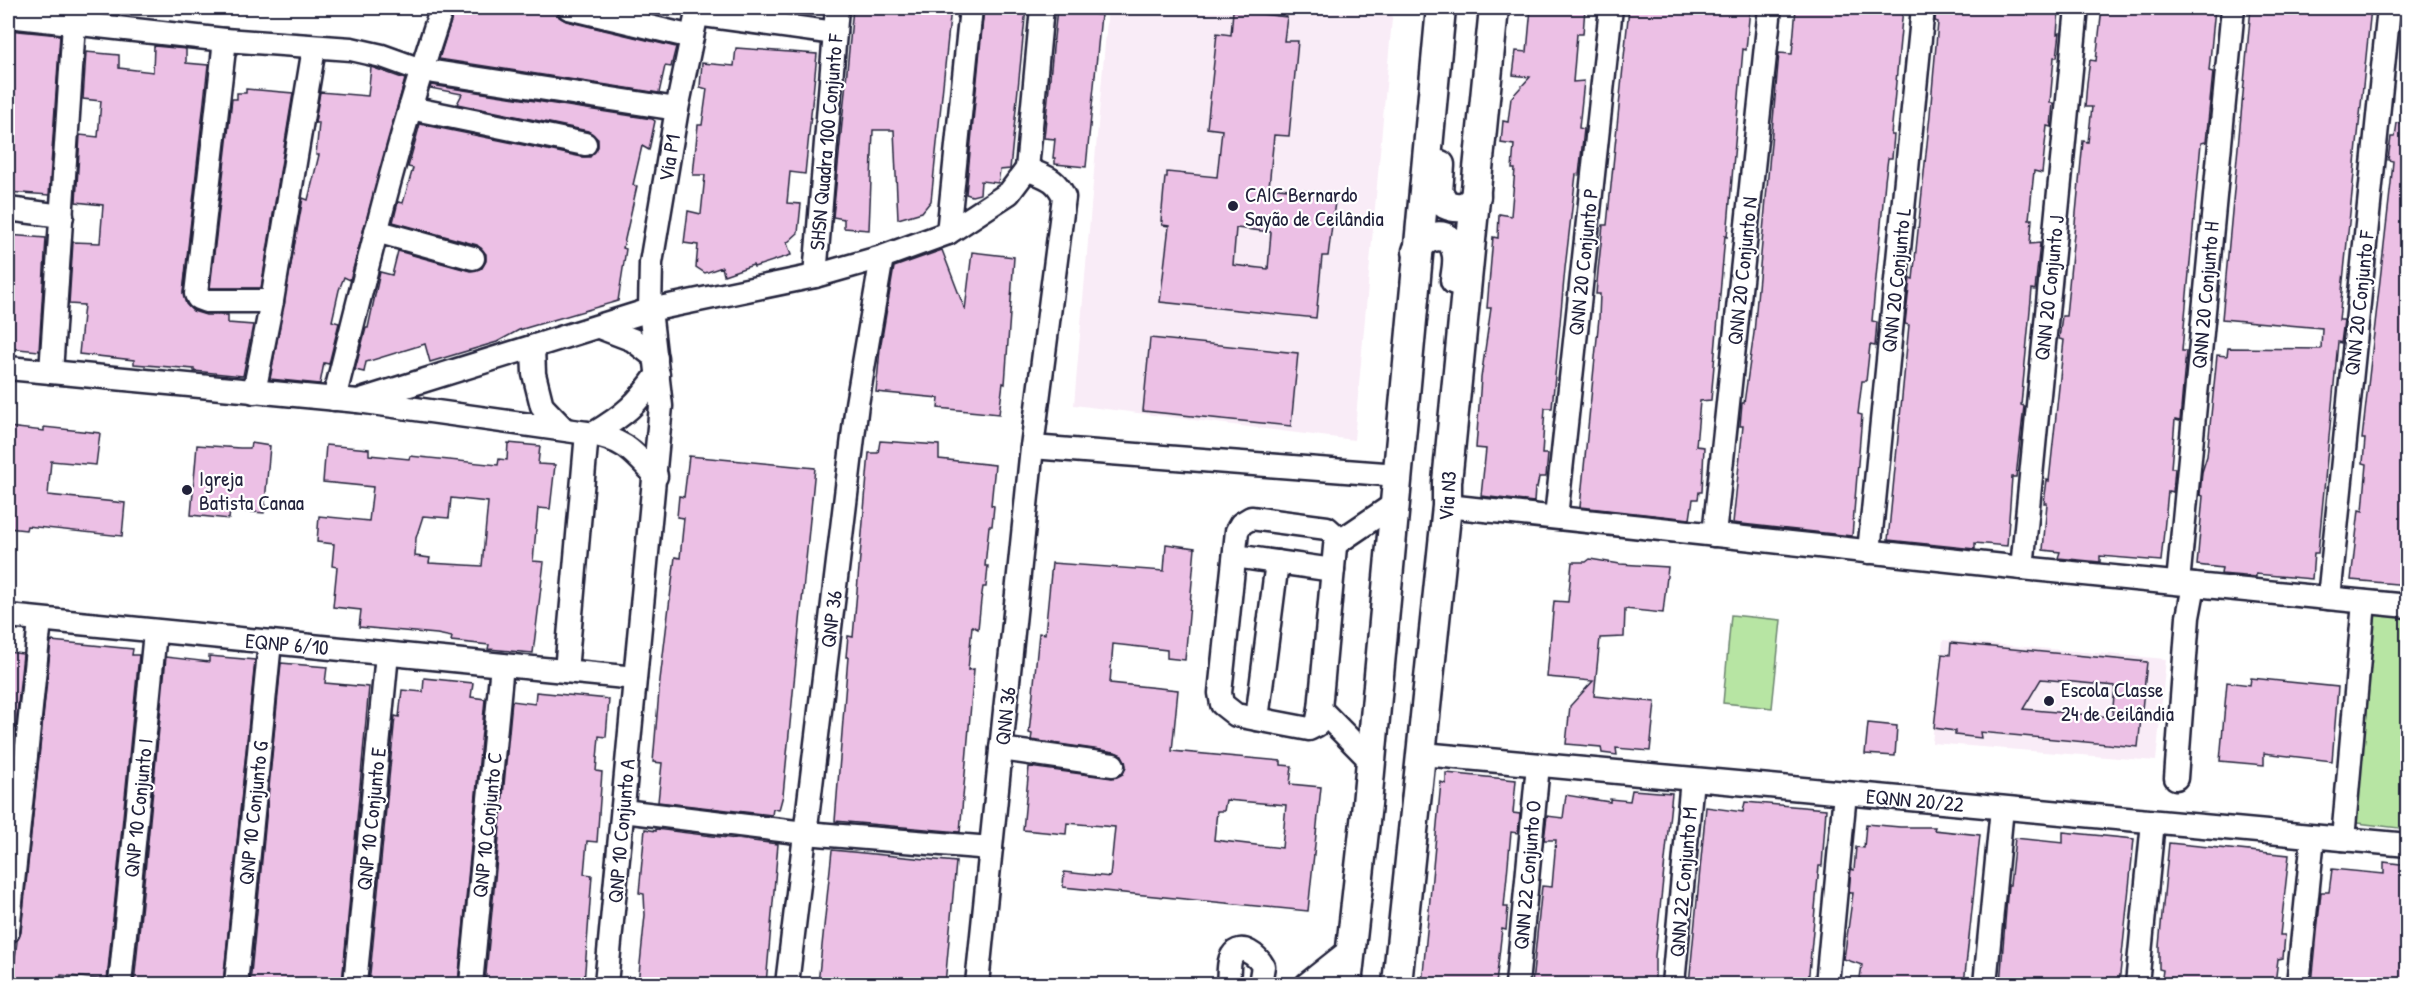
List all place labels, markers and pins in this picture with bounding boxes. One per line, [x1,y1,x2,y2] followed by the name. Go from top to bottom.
[1245,180,1384,233] place label: CAIC Bernardo Sayão de Ceilândia
[1226,199,1240,213] marker: CAIC Bernardo Sayão de Ceilândia
[199,464,304,517] place label: Igreja Batista Canaa
[180,483,194,497] marker: Igreja Batista Canaa
[2061,675,2174,728] place label: Escola Classe 24 de Ceilândia
[2042,694,2056,708] marker: Escola Classe 24 de Ceilândia

